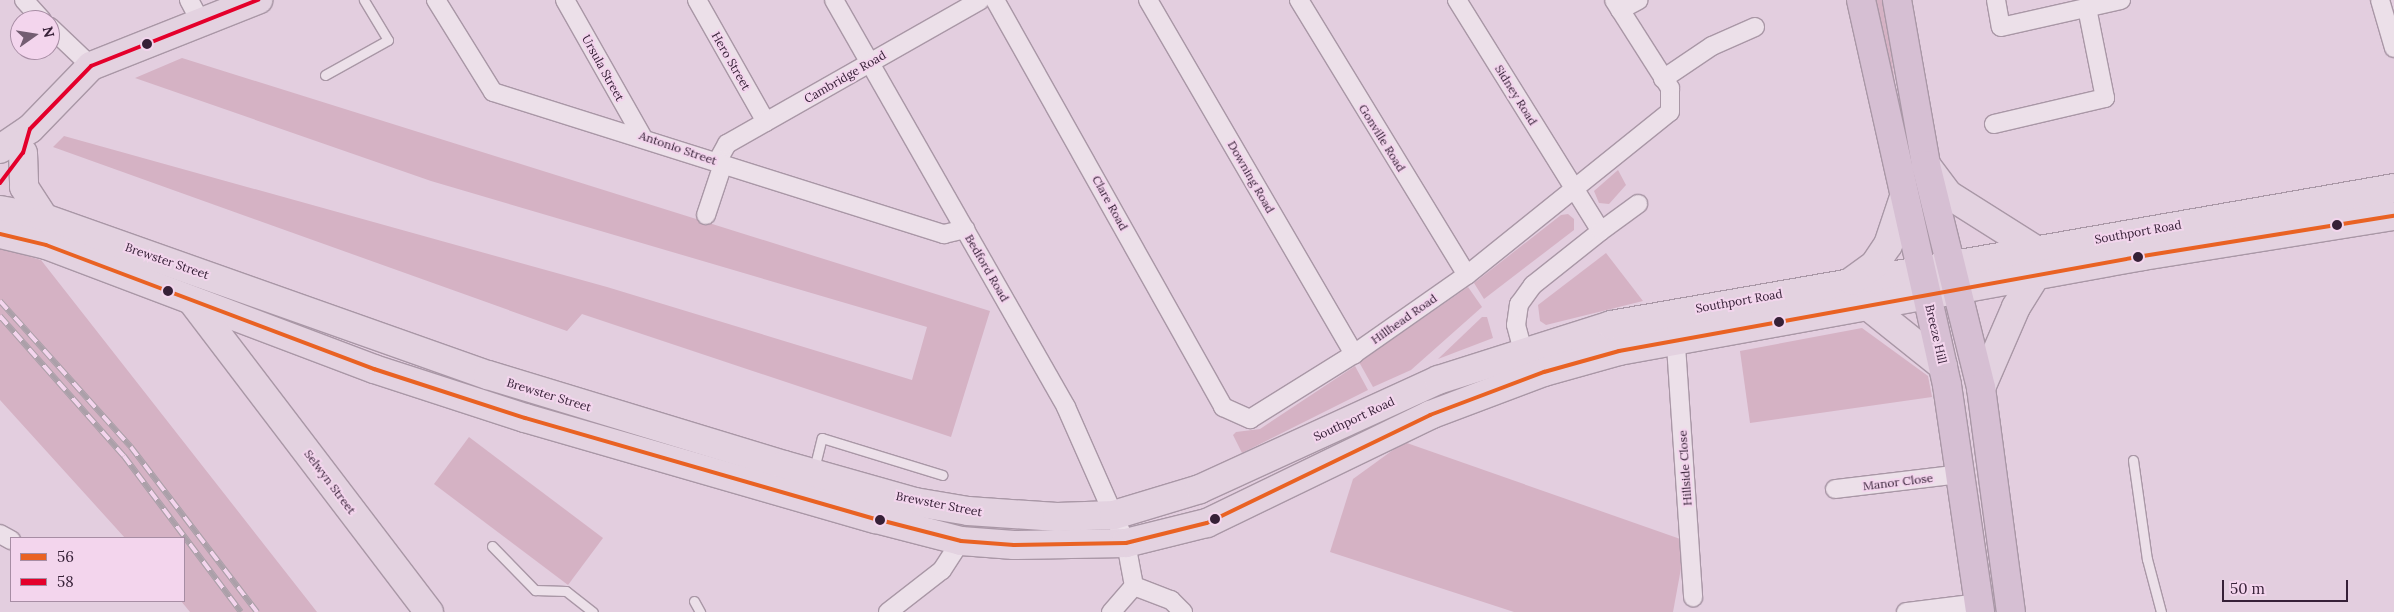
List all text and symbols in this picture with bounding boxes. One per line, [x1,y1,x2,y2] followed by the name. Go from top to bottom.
[10,10,60,60] north arrow
[39,25,59,39] text: N
[709,29,753,93] street label: Hero Street
[579,32,627,104] street label: Ursula Street
[142,39,152,49] unlabelled marker
[802,48,888,106] street label: Cambridge Road
[1492,62,1540,128] street label: Sidney Road
[1356,102,1408,174] street label: Gonville Road
[637,128,719,168] street label: Antonio Street
[1225,138,1277,216] street label: Downing Road
[1089,173,1131,233] street label: Clare Road
[2093,217,2183,247] street label: Southport Road
[2332,220,2342,230] unlabelled marker
[962,232,1012,304] street label: Bedford Road
[123,240,211,282] street label: Brewster Street
[2133,252,2143,262] unlabelled marker
[163,286,173,296] unlabelled marker
[1694,286,1784,316] street label: Southport Road
[1368,291,1440,347] street label: Hillhead Road
[1922,303,1950,365] street label: Breeze Hill
[1774,317,1784,327] unlabelled marker
[505,375,593,415] street label: Brewster Street
[1311,394,1397,444] street label: Southport Road
[1675,430,1695,506] street label: Hillside Close
[301,447,359,517] street label: Selwyn Street
[1862,471,1934,493] street label: Manor Close
[895,489,983,519] street label: Brewster Street
[1210,514,1220,524] unlabelled marker
[875,515,885,525] unlabelled marker
[10,537,185,602] legend
[57,547,74,566] text: 56
[2224,570,2350,602] scale bar
[57,572,74,591] text: 58
[2230,579,2265,598] text: 50 m

